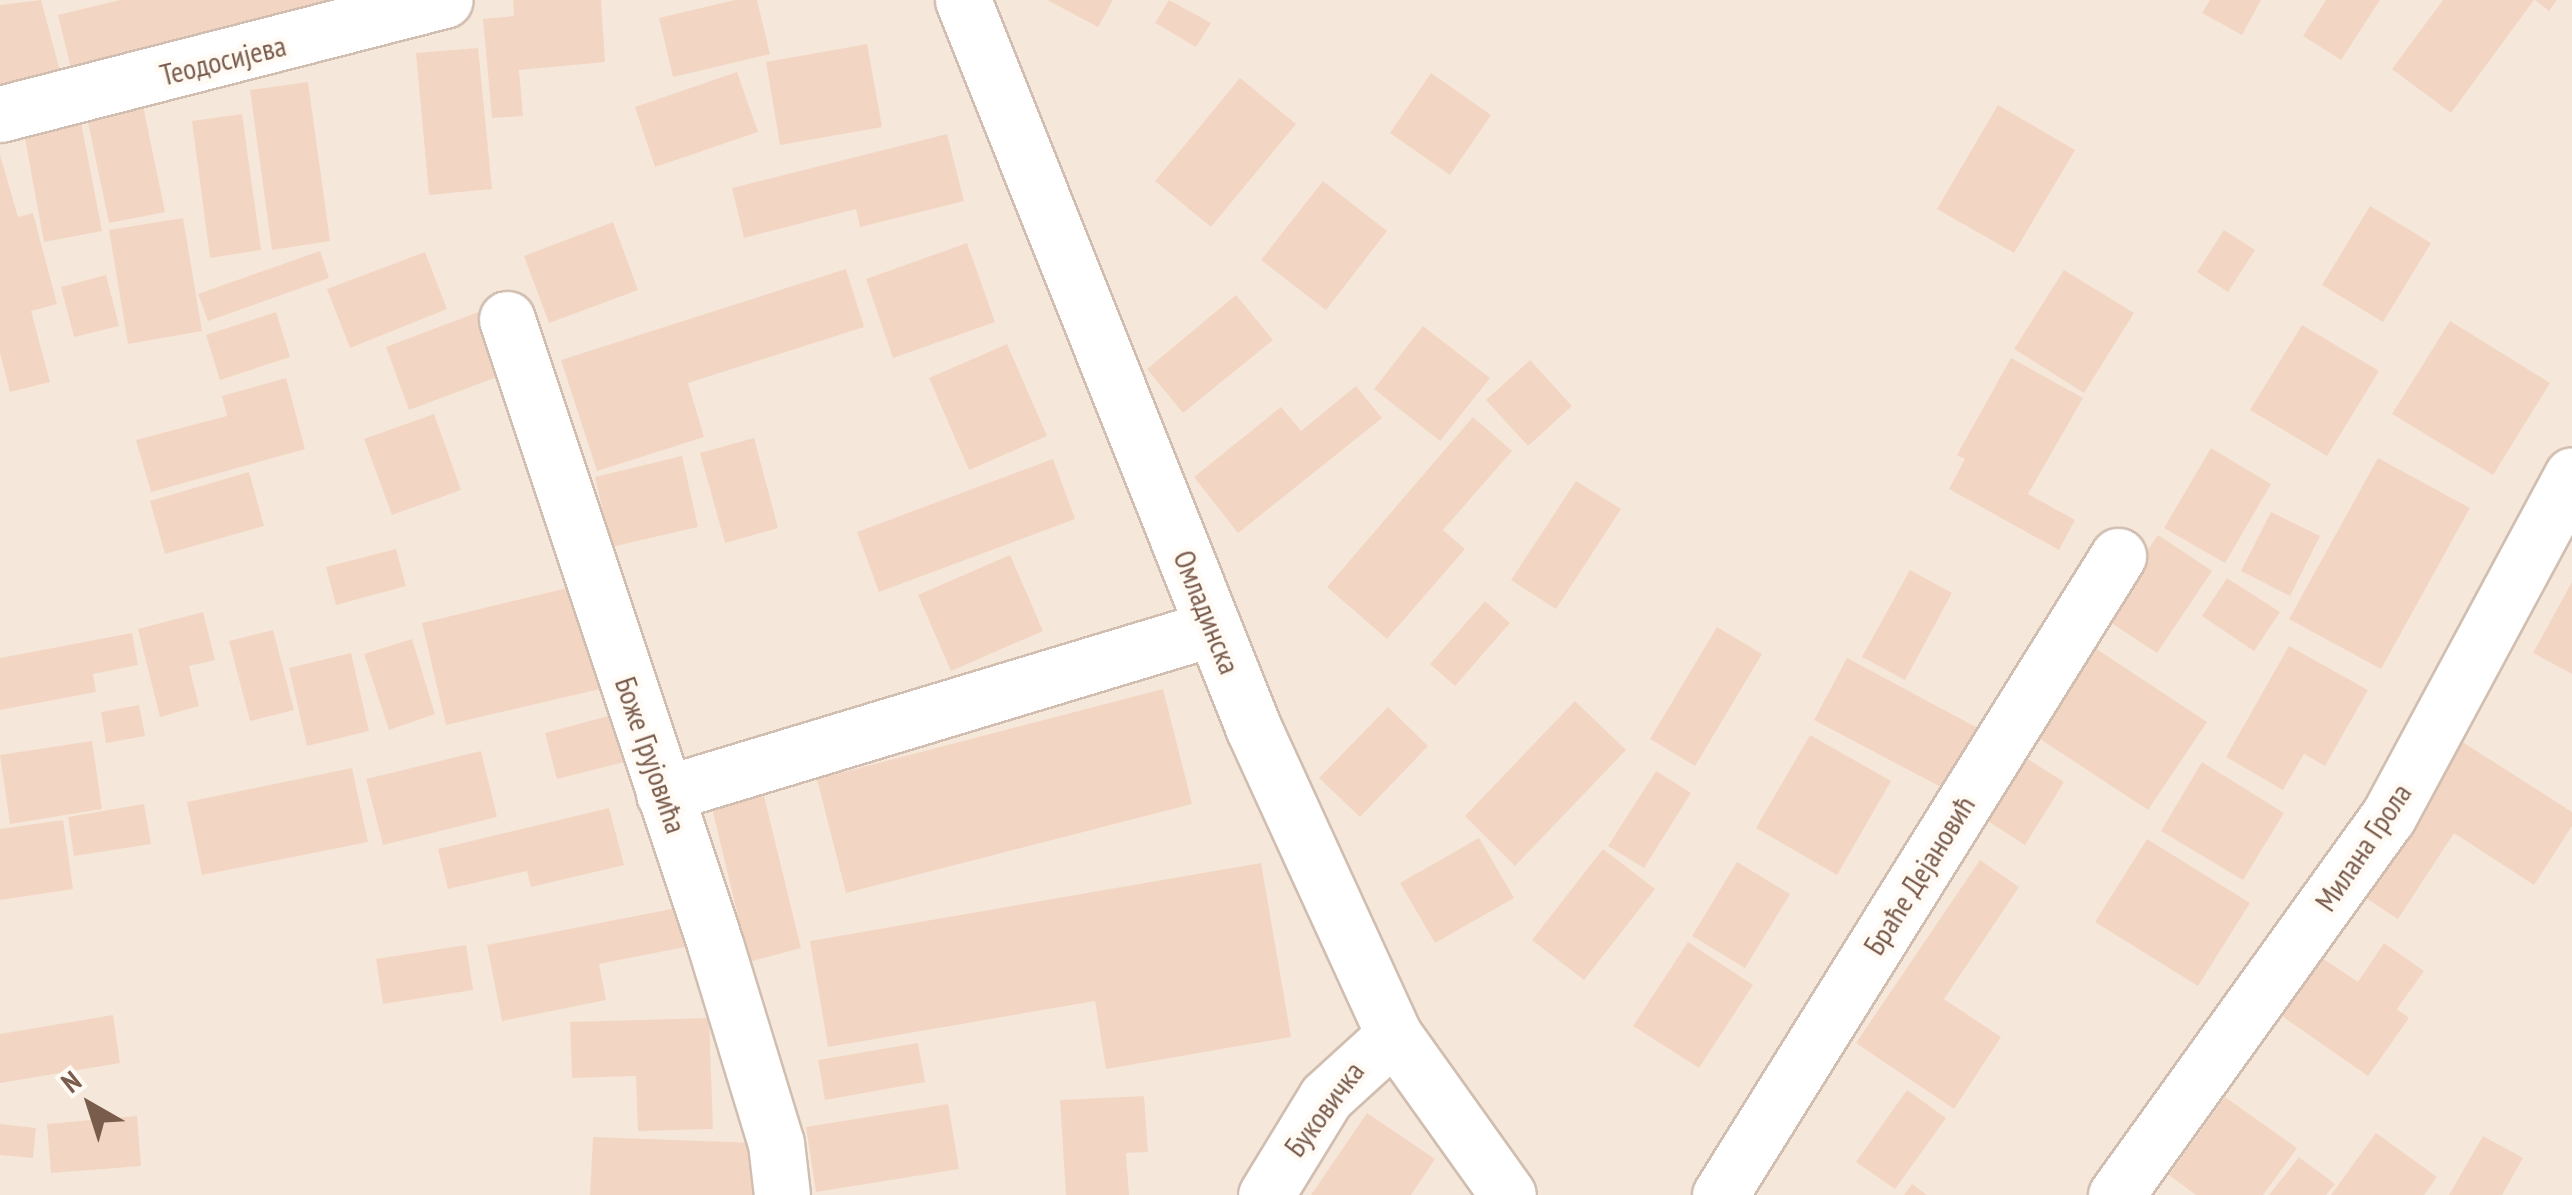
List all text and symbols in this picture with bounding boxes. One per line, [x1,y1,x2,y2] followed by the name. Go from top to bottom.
[156,27,290,93] street label: Теодосијева
[1166,545,1248,679] street label: Омладинска
[607,672,695,838] street label: Боже Грујовића
[2307,776,2419,918] street label: Милана Грола
[1856,788,1982,962] street label: Браће Дејановић
[1277,1054,1371,1164] street label: Буковичка
[40,1055,140,1155] north arrow
[53,1062,88,1100] text: N

